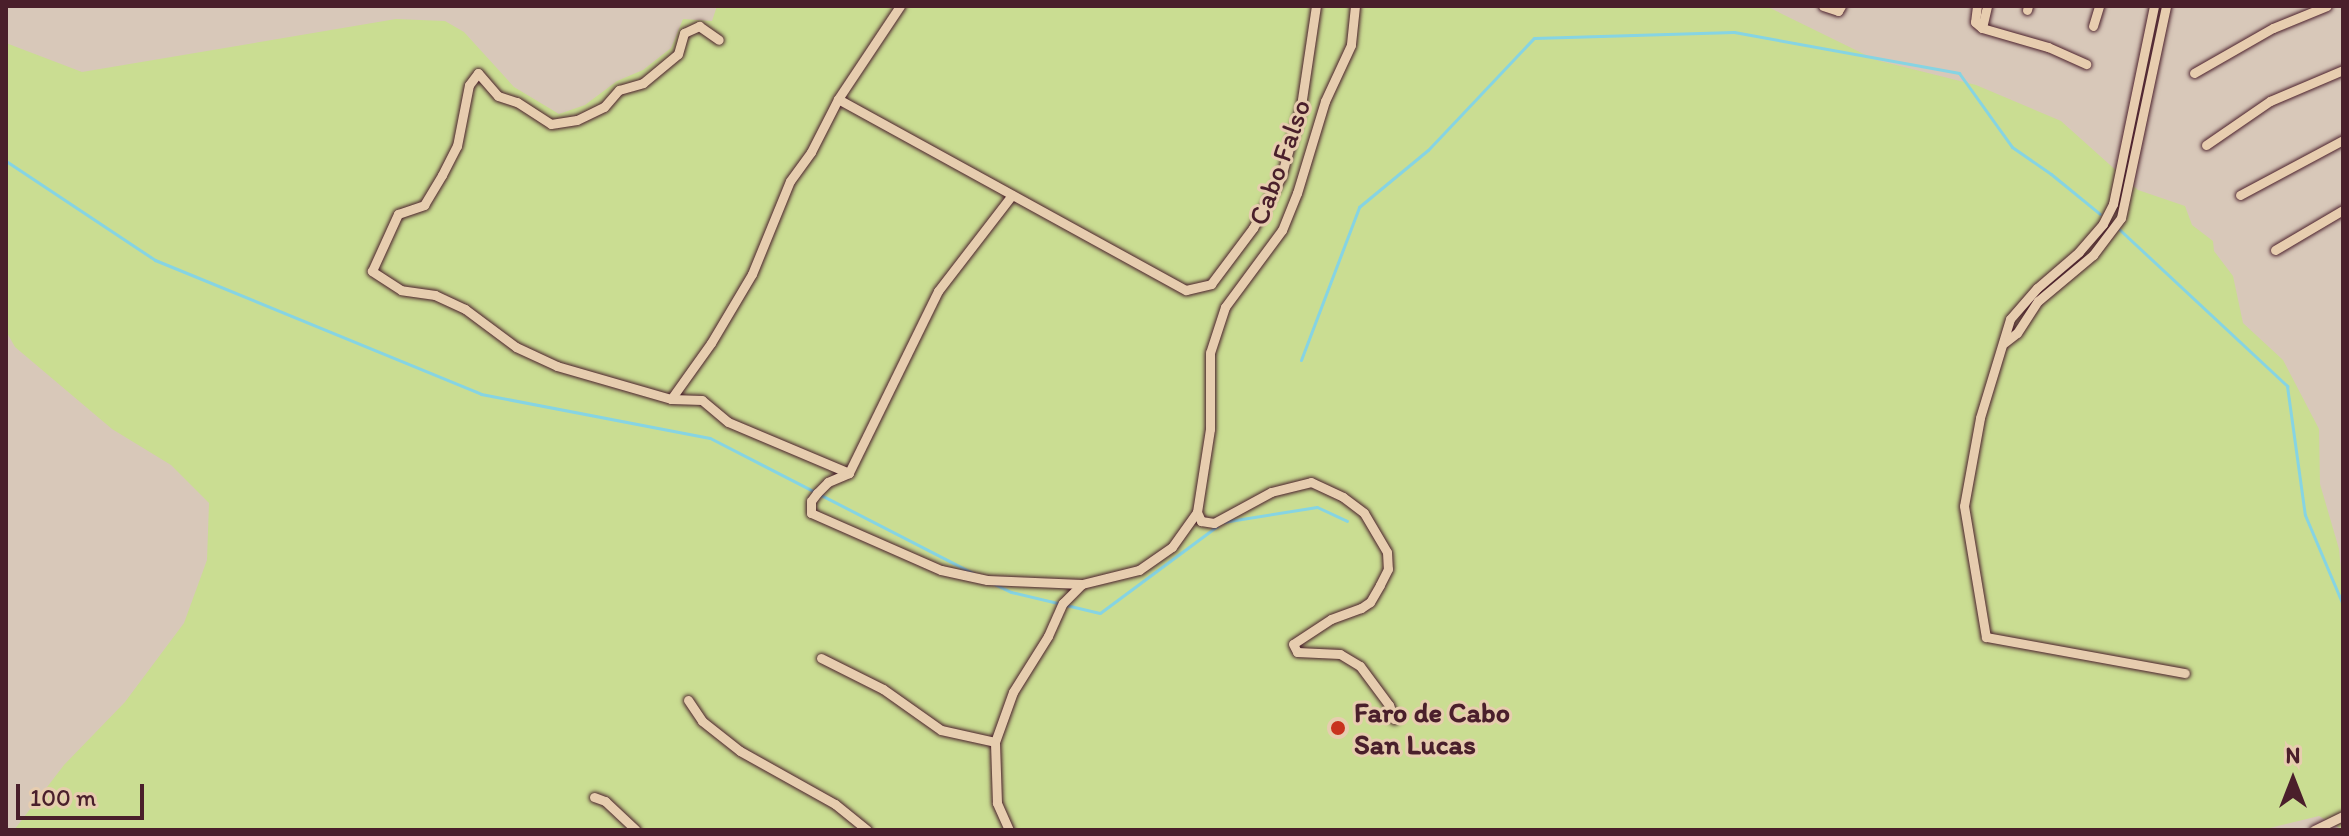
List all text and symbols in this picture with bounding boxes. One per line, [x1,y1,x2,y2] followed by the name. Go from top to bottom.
[1241,95,1317,229] street label: Cabo Falso
[1354,695,1510,761] place label: Faro de Cabo San Lucas
[1329,719,1347,737] marker: Faro de Cabo San Lucas
[2253,740,2333,820] north arrow
[2286,742,2300,769] text: N
[20,768,148,818] scale bar
[30,783,96,812] text: 100 m

